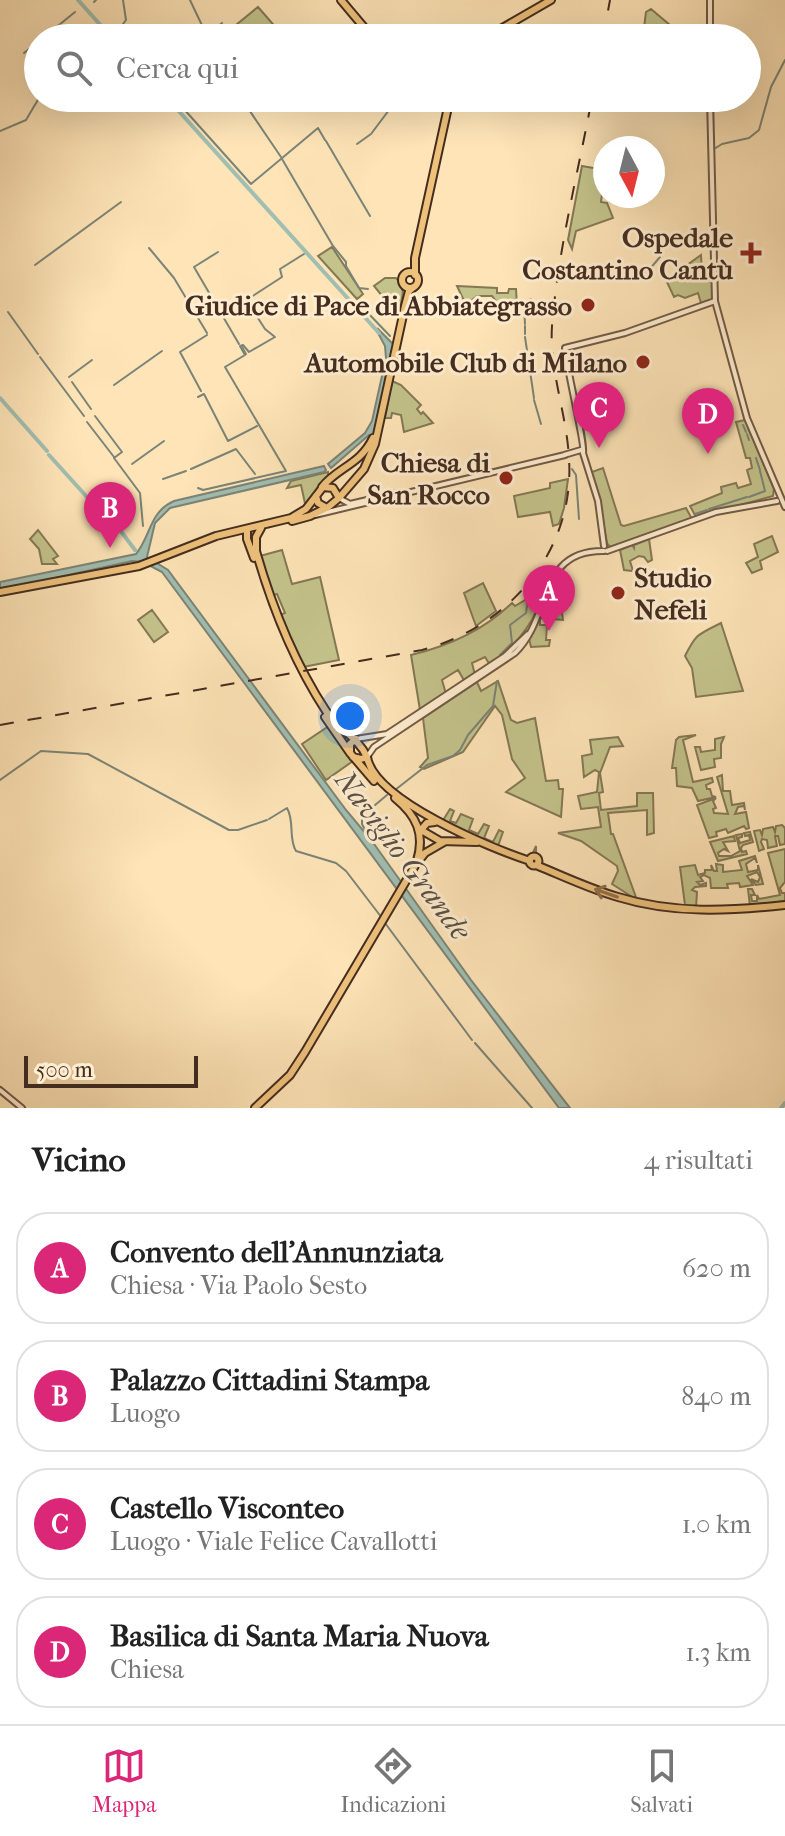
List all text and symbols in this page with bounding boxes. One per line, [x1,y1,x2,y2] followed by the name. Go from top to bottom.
[24,24,761,112] search box
[52,46,96,90] icon: search
[116,51,239,86] text: Cerca qui
[593,136,665,208] north arrow
[522,221,733,286] place label: Ospedale Costantino Cantù
[740,242,762,264] marker: Ospedale Costantino Cantù
[185,289,572,322] place label: Giudice di Pace di Abbiategrasso
[579,296,597,314] marker: Giudice di Pace di Abbiategrasso
[303,346,627,379] place label: Automobile Club di Milano
[634,353,652,371] marker: Automobile Club di Milano
[573,382,625,448] pin: C
[682,388,734,454] pin: D
[367,446,491,511] place label: Chiesa di San Rocco
[497,469,515,487] marker: Chiesa di San Rocco
[84,482,136,548] pin: B
[634,561,712,626] place label: Studio Nefeli
[523,565,575,631] pin: A
[609,584,627,602] marker: Studio Nefeli
[330,696,370,736] your location
[327,763,478,948] water label: Naviglio Grande
[594,885,619,900] one-way arrow
[24,1052,198,1088] scale bar
[36,1057,93,1083] text: 500 m
[32,1140,126,1180] text: Vicino
[644,1145,753,1176] text: 4 risultati
[110,1235,443,1270] text: Convento dell'Annunziata
[52,1253,68,1284] text: A
[682,1253,751,1284] text: 620 m
[110,1270,367,1301] text: Chiesa · Via Paolo Sesto
[110,1363,429,1398] text: Palazzo Cittadini Stampa
[52,1381,68,1412] text: B
[681,1381,751,1412] text: 840 m
[110,1398,180,1429] text: Luogo
[110,1491,344,1526] text: Castello Visconteo
[51,1509,69,1540] text: C
[682,1509,751,1540] text: 1.0 km
[110,1526,437,1557] text: Luogo · Viale Felice Cavallotti
[110,1619,489,1654] text: Basilica di Santa Maria Nuova
[50,1637,70,1668] text: D
[685,1637,751,1668] text: 1.3 km
[110,1654,184,1685] text: Chiesa
[92,1744,156,1818] tab: Mappa
[340,1744,446,1818] tab: Indicazioni
[630,1744,693,1818] tab: Salvati

